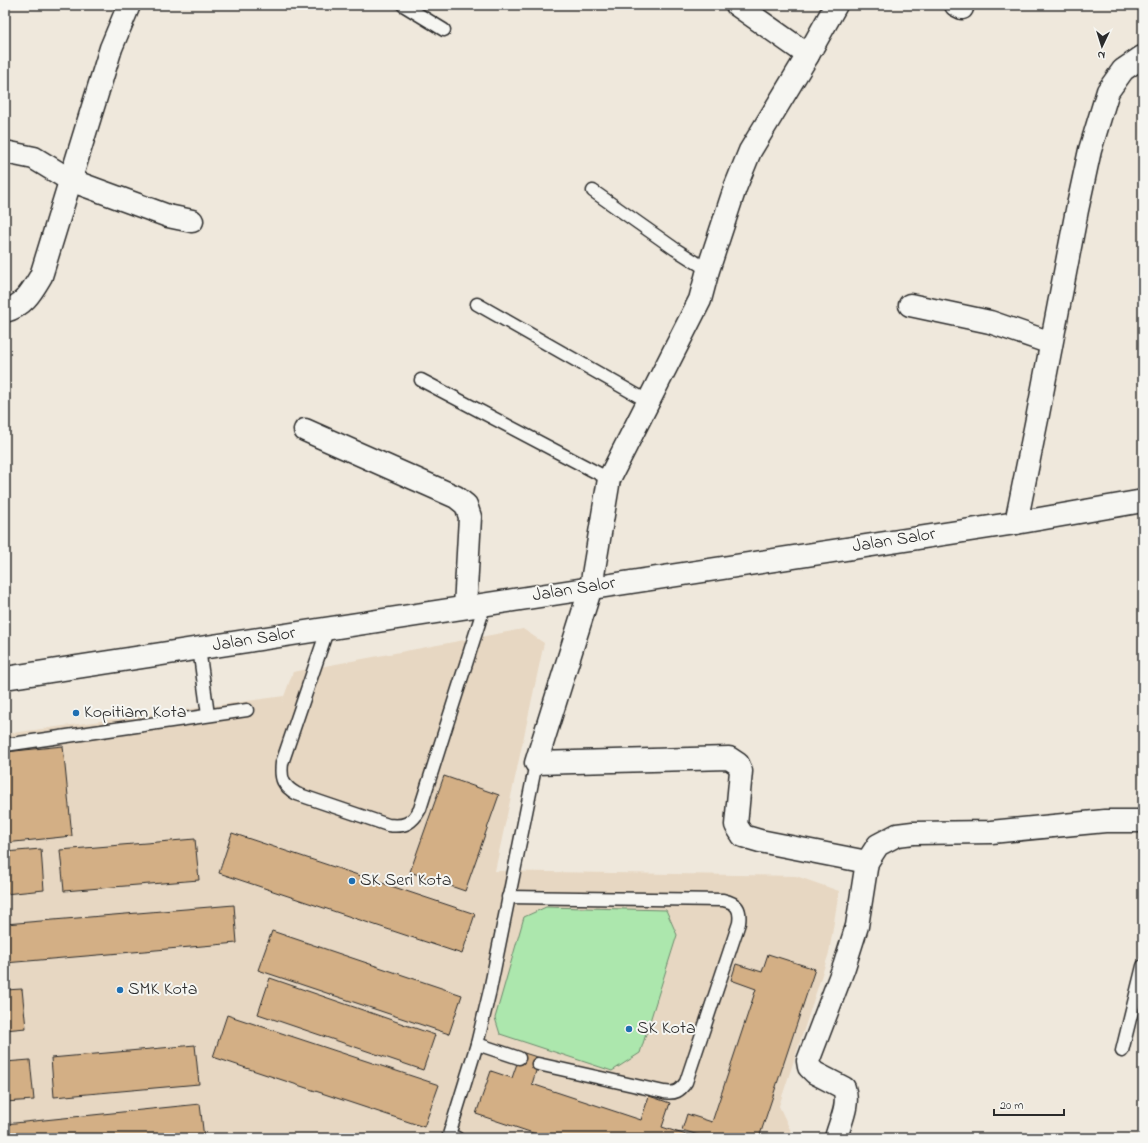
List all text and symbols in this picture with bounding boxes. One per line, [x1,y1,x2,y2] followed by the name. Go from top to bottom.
[1082,26,1122,66] north arrow
[1097,47,1106,63] text: N
[851,522,938,560] street label: Jalan Salor
[531,571,618,609] street label: Jalan Salor
[211,621,298,659] street label: Jalan Salor
[84,700,186,726] place label: Kopitiam Kota
[71,708,81,718] marker: Kopitiam Kota
[360,868,452,894] place label: SK Seri Kota
[347,876,357,886] marker: SK Seri Kota
[128,977,198,1003] place label: SMK Kota
[115,985,125,995] marker: SMK Kota
[637,1016,696,1042] place label: SK Kota
[624,1024,634,1034] marker: SK Kota
[994,1091,1064,1117] scale bar
[1000,1097,1023,1115] text: 20 m

